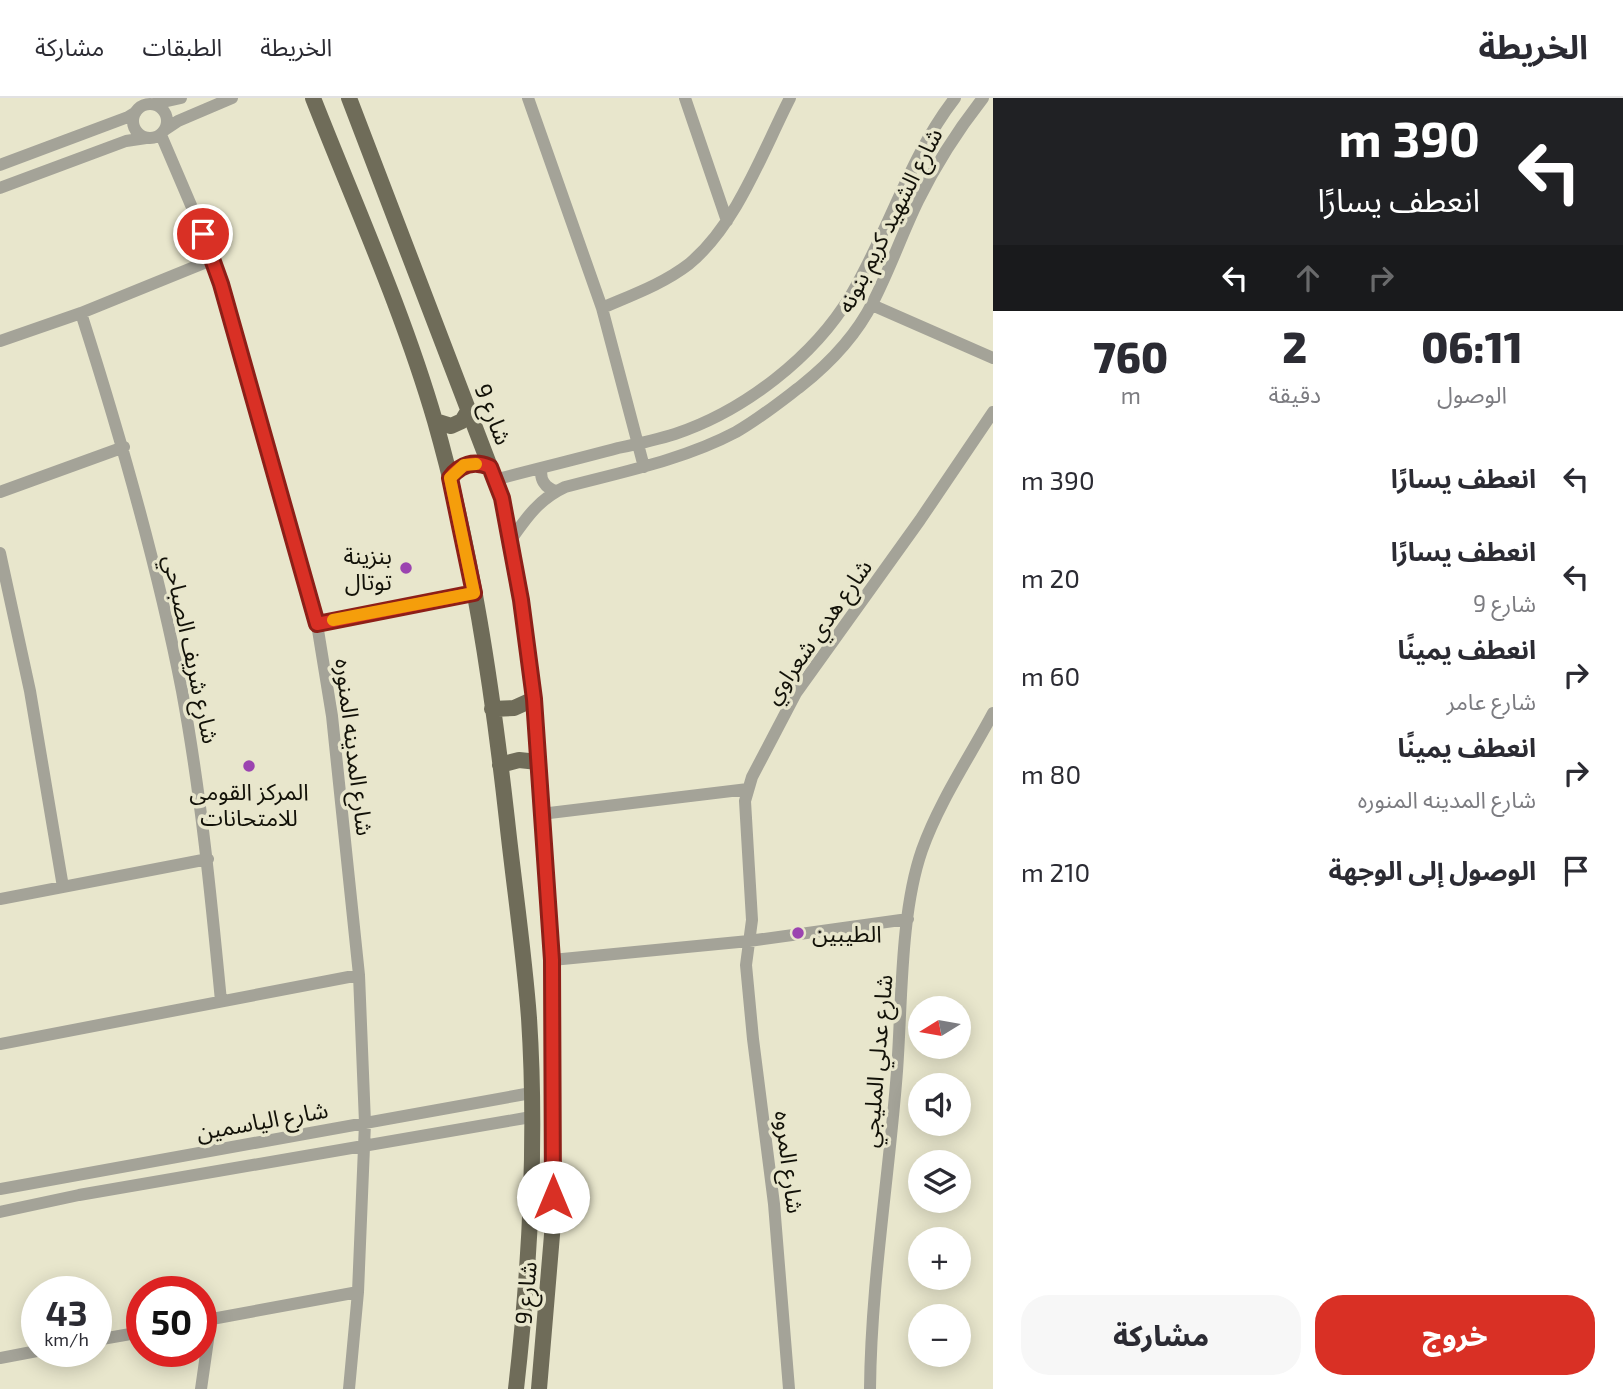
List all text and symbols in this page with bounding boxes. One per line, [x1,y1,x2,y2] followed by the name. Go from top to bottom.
[1478,26,1588,66] text: الخريطة
[35,32,104,61] text: مشاركة
[142,32,222,61] text: الطبقات
[260,32,332,61] text: الخريطة
[1339,108,1480,167] text: 390 m
[830,123,951,319] street label: شارع الشهيد كريم بنونه
[1504,126,1595,217] icon: left
[1317,180,1480,218] text: انعطف يسارًا
[173,204,233,264] pin
[184,215,222,253] icon: arrive
[1216,259,1254,297] icon: left
[1289,259,1327,297] icon: ahead
[1362,259,1400,297] icon: right
[1282,321,1307,371] text: 2
[1421,321,1523,371] text: 06:11
[1093,331,1168,381] text: 760
[466,380,518,450] street label: شارع 9
[1268,380,1321,408] text: دقيقة
[1437,380,1507,408] text: الوصول
[1121,381,1141,409] text: m
[1557,460,1595,498] icon: left
[1391,462,1536,493] text: انعطف يسارًا
[1021,464,1095,495] text: 390 m
[1391,535,1536,566] text: انعطف يسارًا
[344,541,392,596] place label: بنزينة توتال
[154,552,226,747] street label: شارع شريف الصباحي
[757,553,881,711] street label: شارع هدي شعراوي
[1557,558,1595,596] icon: left
[398,560,414,576] marker: بنزينة توتال
[1021,562,1080,593] text: 20 m
[1473,589,1536,617] text: شارع 9
[1397,633,1536,664] text: انعطف يمينًا
[1557,656,1595,694] icon: right
[326,657,380,838] street label: شارع المدينه المنوره
[1021,660,1080,691] text: 60 m
[1447,687,1536,715] text: شارع عامر
[1397,731,1536,762] text: انعطف يمينًا
[1557,754,1595,792] icon: right
[241,758,257,774] marker: المركز القومى للامتحانات
[1021,758,1081,789] text: 80 m
[189,777,309,831] place label: المركز القومى للامتحانات
[1358,785,1536,813] text: شارع المدينه المنوره
[1557,852,1595,890] icon: arrive
[1328,854,1536,885] text: الوصول إلى الوجهة
[1021,856,1090,887] text: 210 m
[812,919,882,947] place label: الطيبين
[790,925,806,941] marker: الطيبين
[854,973,902,1149] street label: شارع عدلي المليجي
[908,996,971,1059] north arrow
[908,996,971,1367] map controls
[908,1073,971,1136] button: sound
[194,1095,331,1149] street label: شارع الياسمين
[766,1109,810,1216] street label: شارع المروه
[908,1150,971,1213] button: layers
[516,1160,590,1234] position arrow
[908,1227,971,1290] button: +
[508,1260,546,1326] street label: شارع 9
[126,1276,217,1367] speed limit sign: 50
[45,1291,88,1333] text: 43
[1021,1295,1301,1375] button: مشاركة
[1315,1295,1595,1375] button: خروج
[908,1304,971,1367] button: −
[44,1328,89,1350] text: km/h

